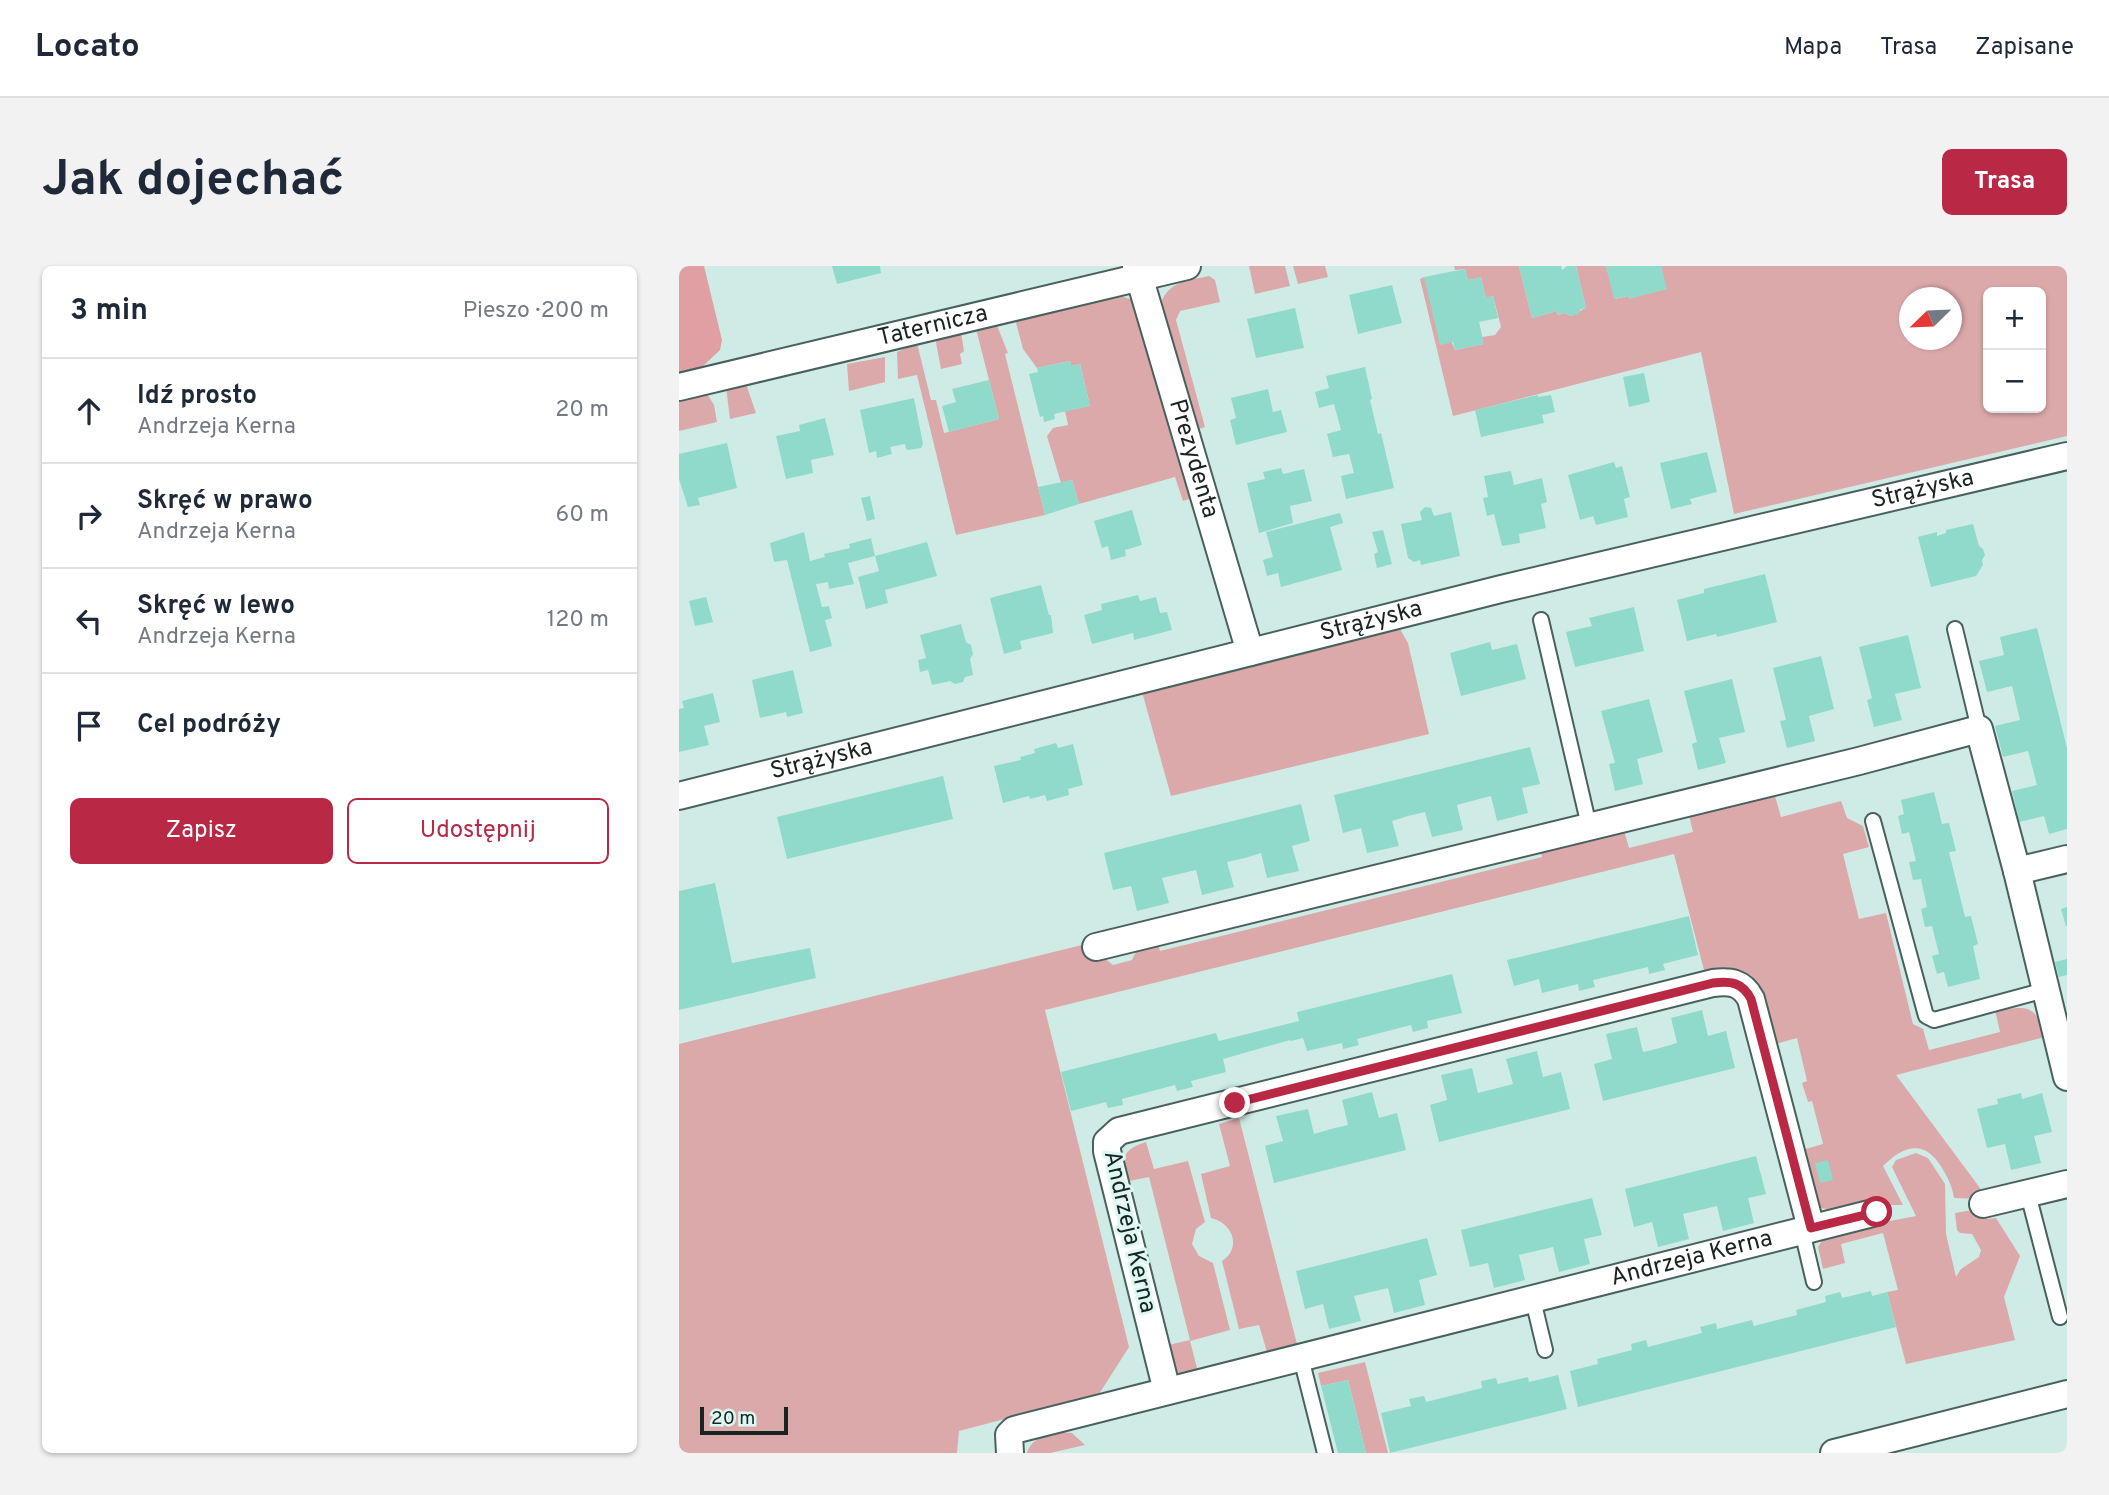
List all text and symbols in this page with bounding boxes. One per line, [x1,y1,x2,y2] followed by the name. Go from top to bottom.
[35,27,140,69] text: Locato
[1784,33,1842,63] text: Mapa
[1880,33,1937,63] text: Trasa
[1975,33,2074,63] text: Zapisane
[1942,149,2067,215] button: Trasa
[42,151,344,213] text: Jak dojechać
[1899,287,1962,350] north arrow
[1983,287,2046,413] map controls
[1983,287,2046,350] button: +
[70,293,148,330] text: 3 min
[463,297,609,326] text: Pieszo · 200 m
[875,299,991,354] street label: Taternicza
[1983,350,2046,413] button: −
[137,380,257,413] text: Idź prosto
[70,392,108,430] icon: ahead
[555,396,609,425] text: 20 m
[1161,396,1225,522] street label: Prezydenta
[137,413,296,442] text: Andrzeja Kerna
[1869,463,1977,516] street label: Strążyska
[137,485,313,518] text: Skręć w prawo
[70,497,108,535] icon: right
[556,501,609,530] text: 60 m
[137,518,296,547] text: Andrzeja Kerna
[137,590,295,623] text: Skręć w lewo
[1317,594,1426,649] street label: Strążyska
[70,602,108,640] icon: left
[547,606,609,635] text: 120 m
[137,623,296,652] text: Andrzeja Kerna
[70,707,108,745] icon: arrive
[137,709,281,742] text: Cel podróży
[767,733,876,787] street label: Strążyska
[70,798,333,864] button: Zapisz
[347,798,609,864] button: Udostępnij
[1219,1087,1250,1118] route end
[1096,1148,1162,1316] street label: Andrzeja Kerna
[1861,1196,1892,1227] route start
[1608,1224,1776,1294] street label: Andrzeja Kerna
[700,1404,787,1436] scale bar
[711,1407,755,1431] text: 20 m

